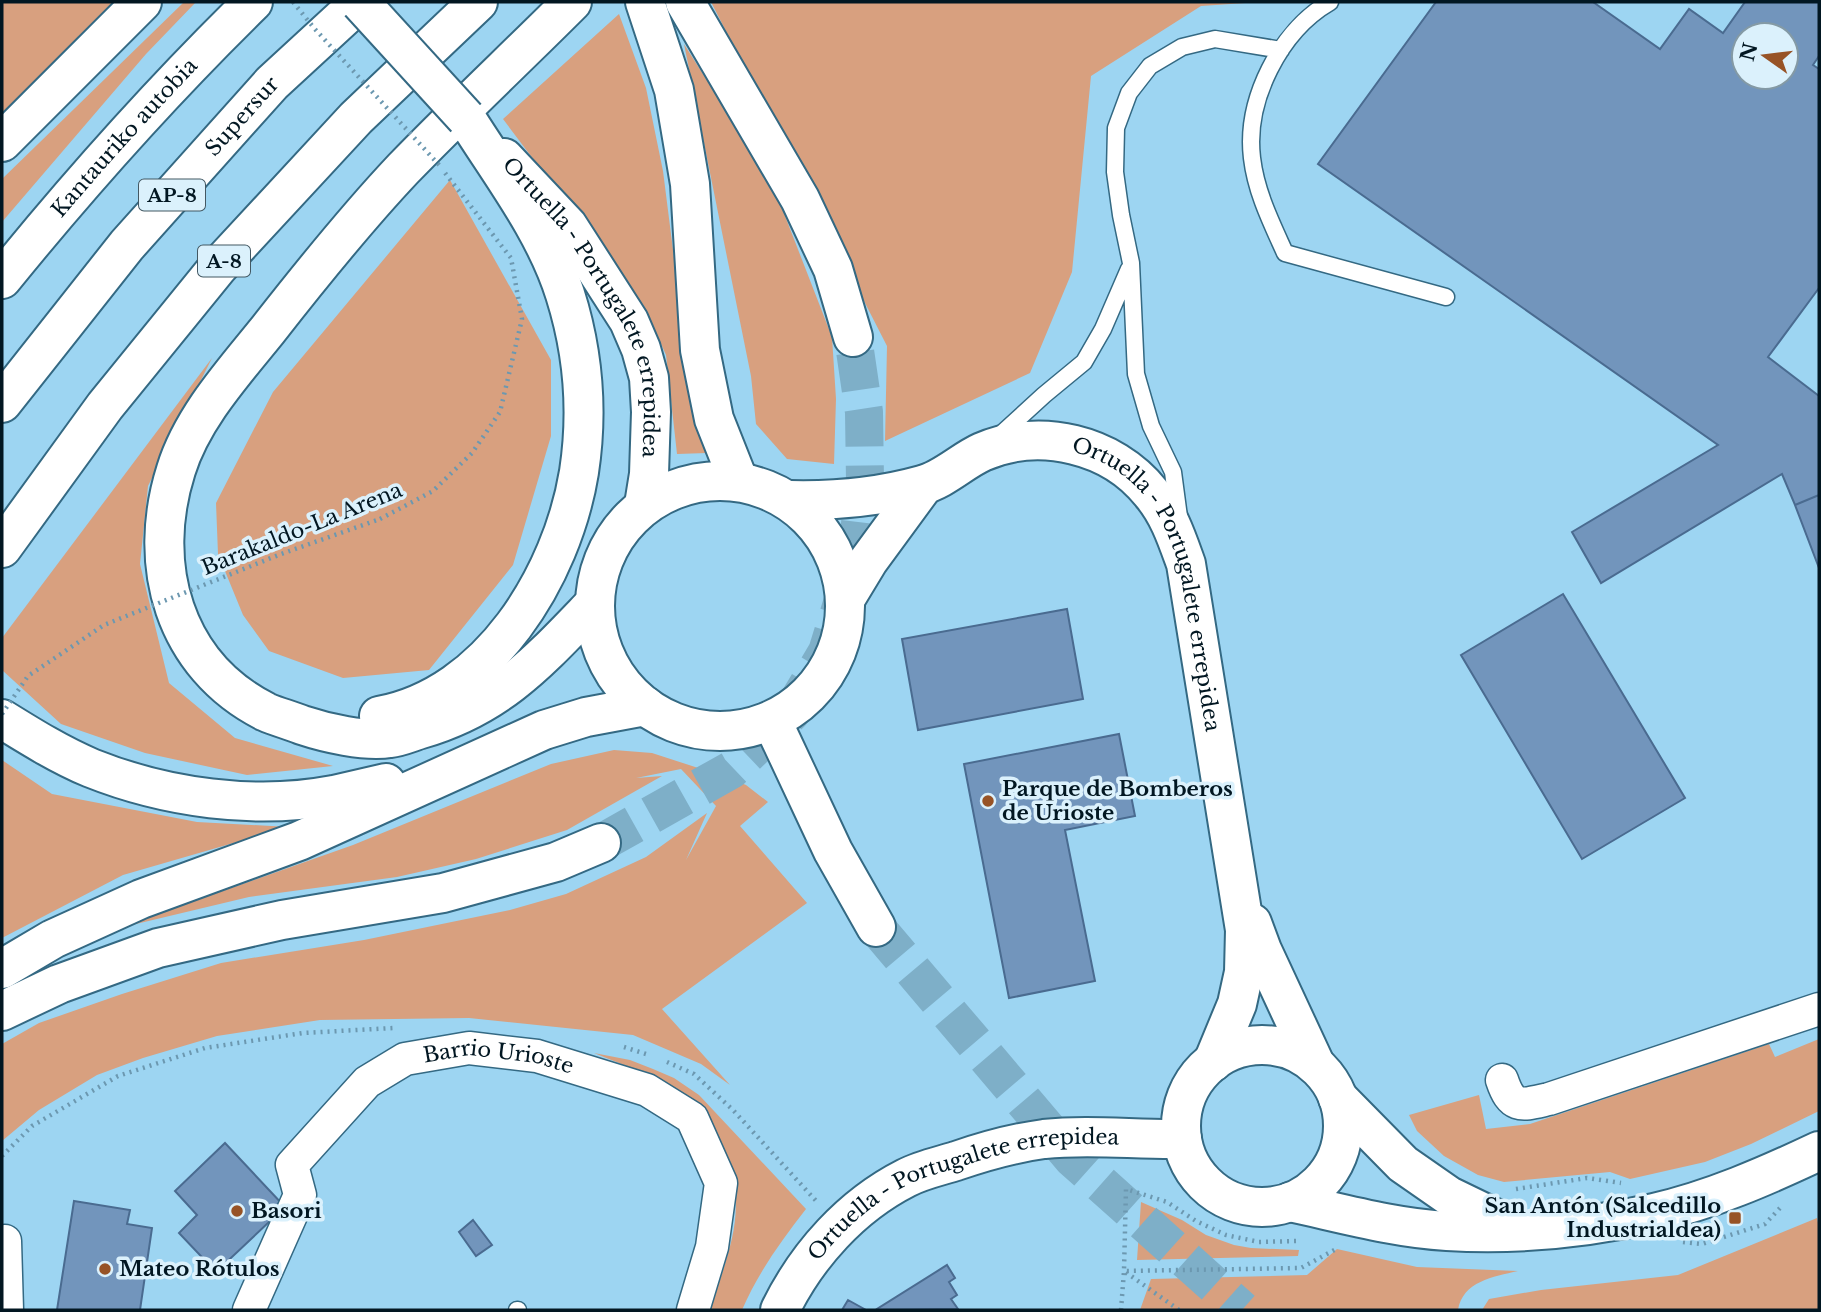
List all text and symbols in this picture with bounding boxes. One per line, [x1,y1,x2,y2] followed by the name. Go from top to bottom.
[1730,21,1800,91] north arrow
[1736,40,1762,63] text: N
[46,53,203,223] street label: Kantauriko autobia
[200,71,284,161] street label: Supersur
[497,152,664,458] street label: Ortuella - Portugalete errepidea
[139,180,205,210] road number: AP-8
[198,246,250,276] road number: A-8
[1069,432,1226,734] street label: Ortuella - Portugalete errepidea
[198,477,406,581] street label: Barakaldo-La Arena
[1002,776,1233,826] place label: Parque de Bomberos de Urioste
[980,793,996,809] marker: Parque de Bomberos de Urioste
[421,1035,577,1080] street label: Barrio Urioste
[802,1124,1120,1266] street label: Ortuella - Portugalete errepidea
[1485,1193,1721,1243] place label: San Antón (Salcedillo Industrialdea)
[251,1198,322,1224] place label: Basori
[229,1203,245,1219] marker: Basori
[1727,1210,1743,1226] marker: San Antón (Salcedillo Industrialdea)
[119,1256,280,1282] place label: Mateo Rótulos
[97,1261,113,1277] marker: Mateo Rótulos

